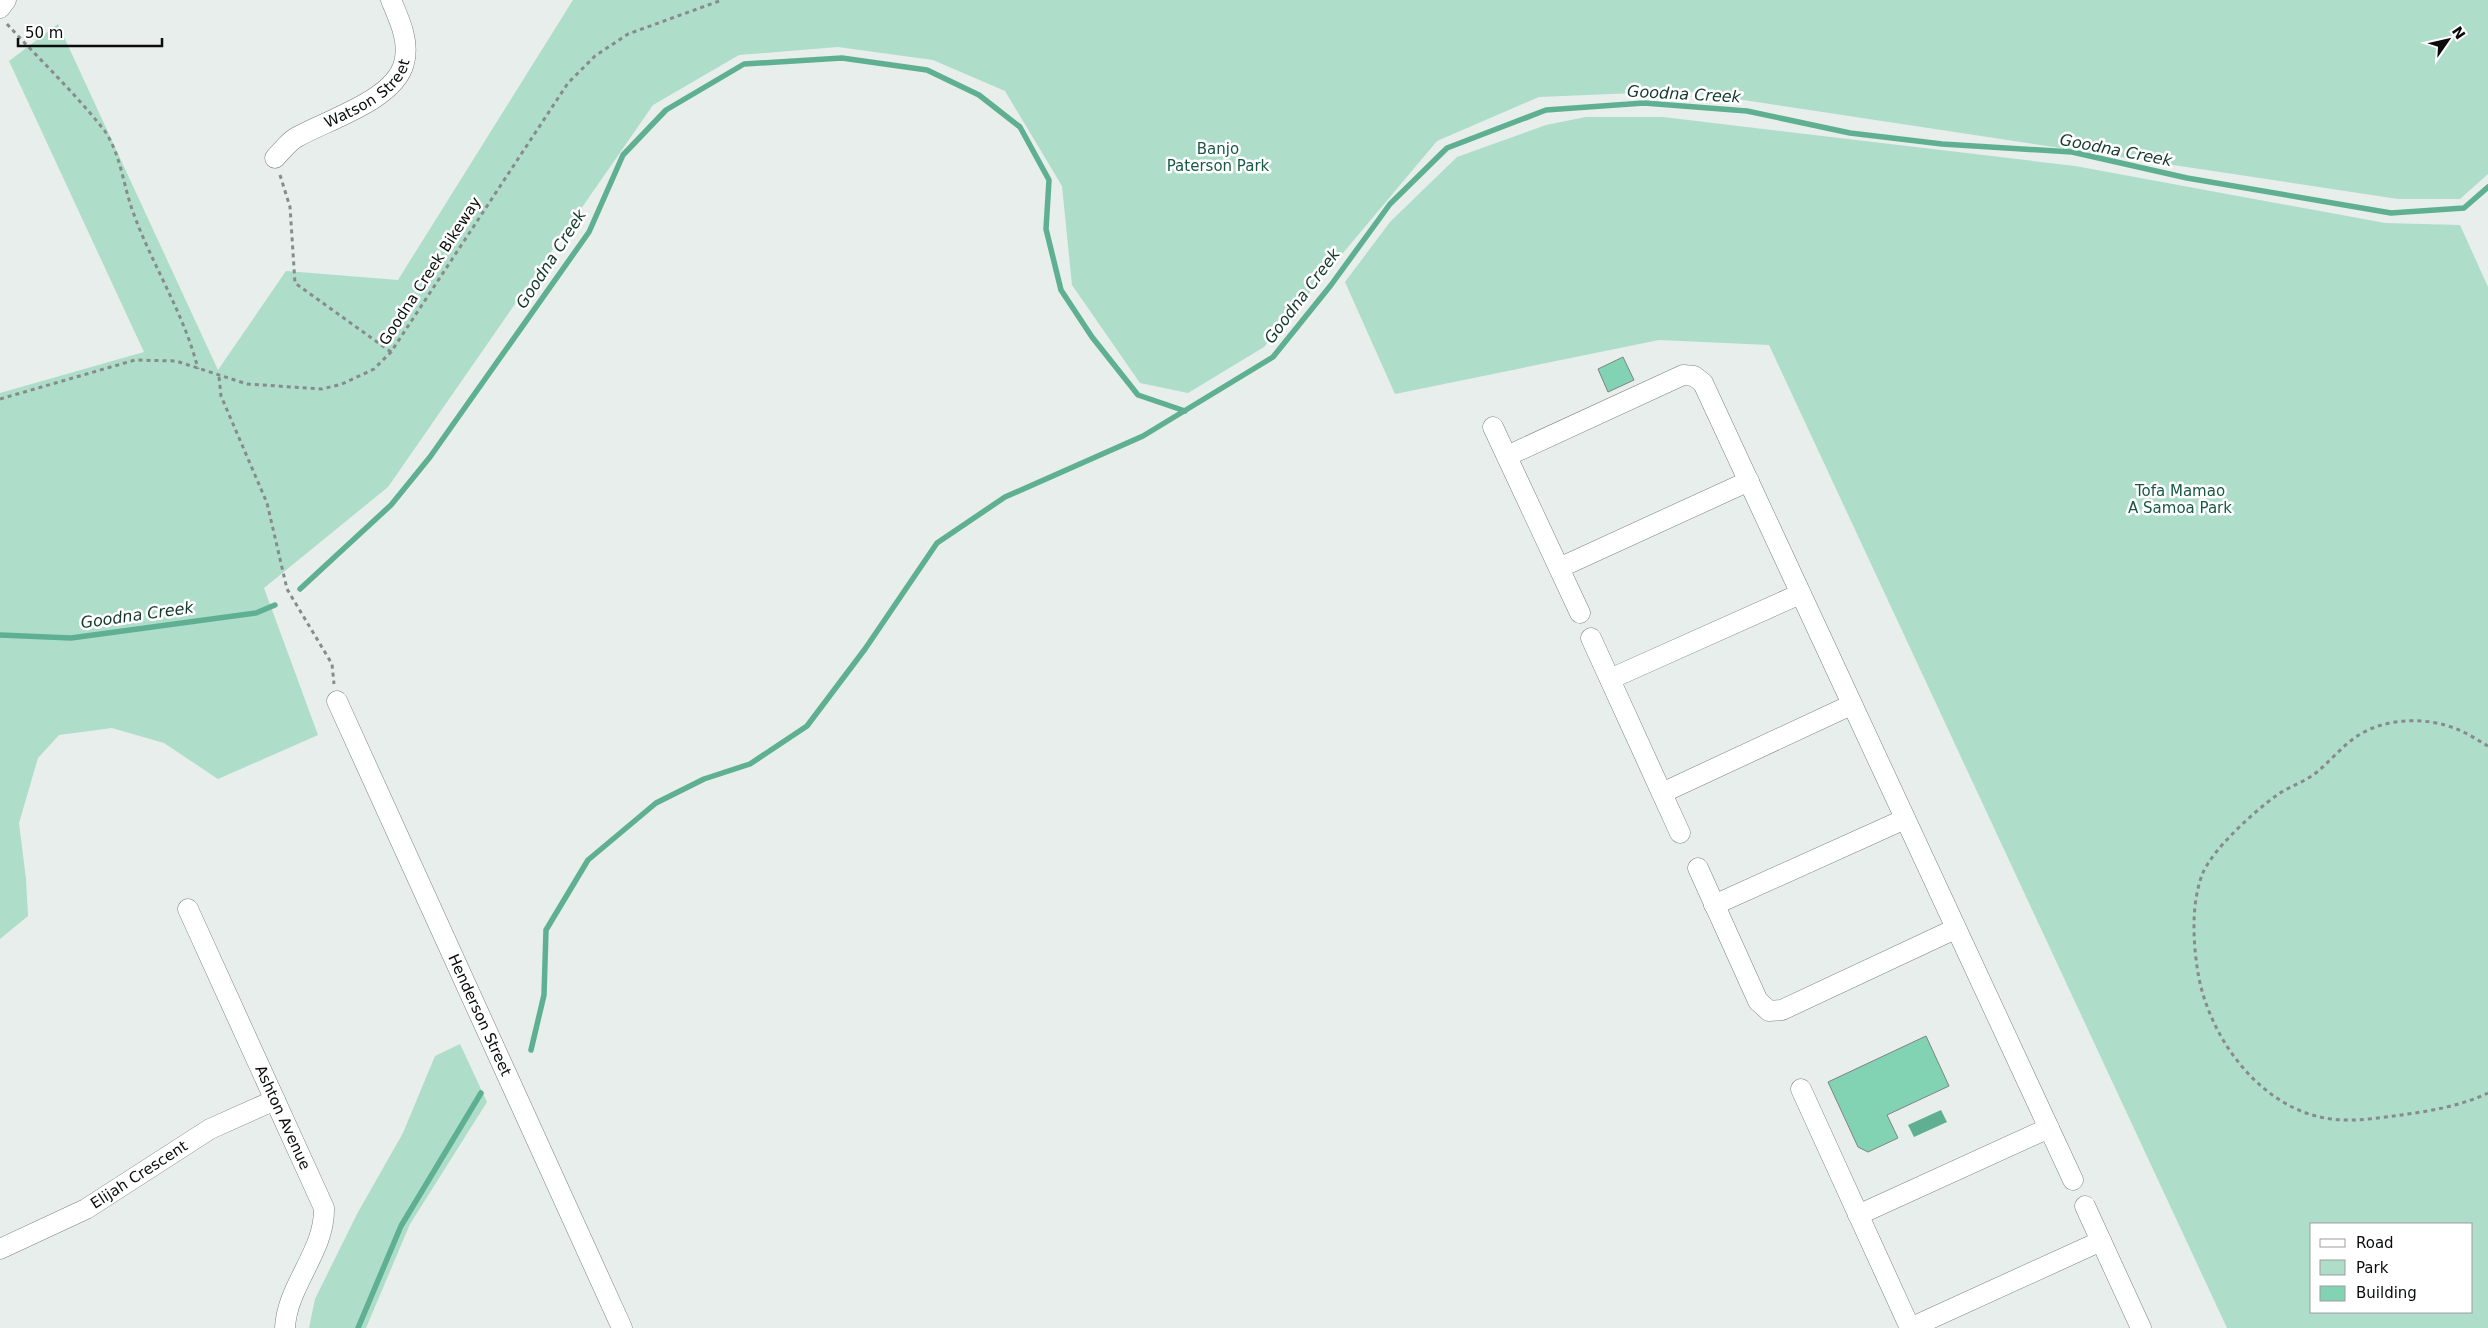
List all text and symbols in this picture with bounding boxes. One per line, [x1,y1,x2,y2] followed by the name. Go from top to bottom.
[18,15,161,47] scale bar
[2423,15,2473,65] north arrow
[2449,23,2469,42] text: N
[25,24,63,42] text: 50 m
[322,57,414,132] street label: Watson Street
[1627,82,1742,107] water label: Goodna Creek
[2058,130,2174,170] water label: Goodna Creek
[1167,140,1270,175] park label: Banjo Paterson Park
[375,193,485,349] street label: Goodna Creek Bikeway
[512,205,590,312] water label: Goodna Creek
[1260,244,1344,347] water label: Goodna Creek
[2128,482,2232,517] park label: Tofa Mamao A Samoa Park
[79,598,195,632] water label: Goodna Creek
[444,951,515,1079] street label: Henderson Street
[251,1062,314,1172] street label: Ashton Avenue
[87,1137,191,1213] street label: Elijah Crescent
[2310,1223,2473,1313] legend
[2356,1234,2394,1252] text: Road
[2356,1259,2389,1277] text: Park
[2356,1284,2417,1302] text: Building

